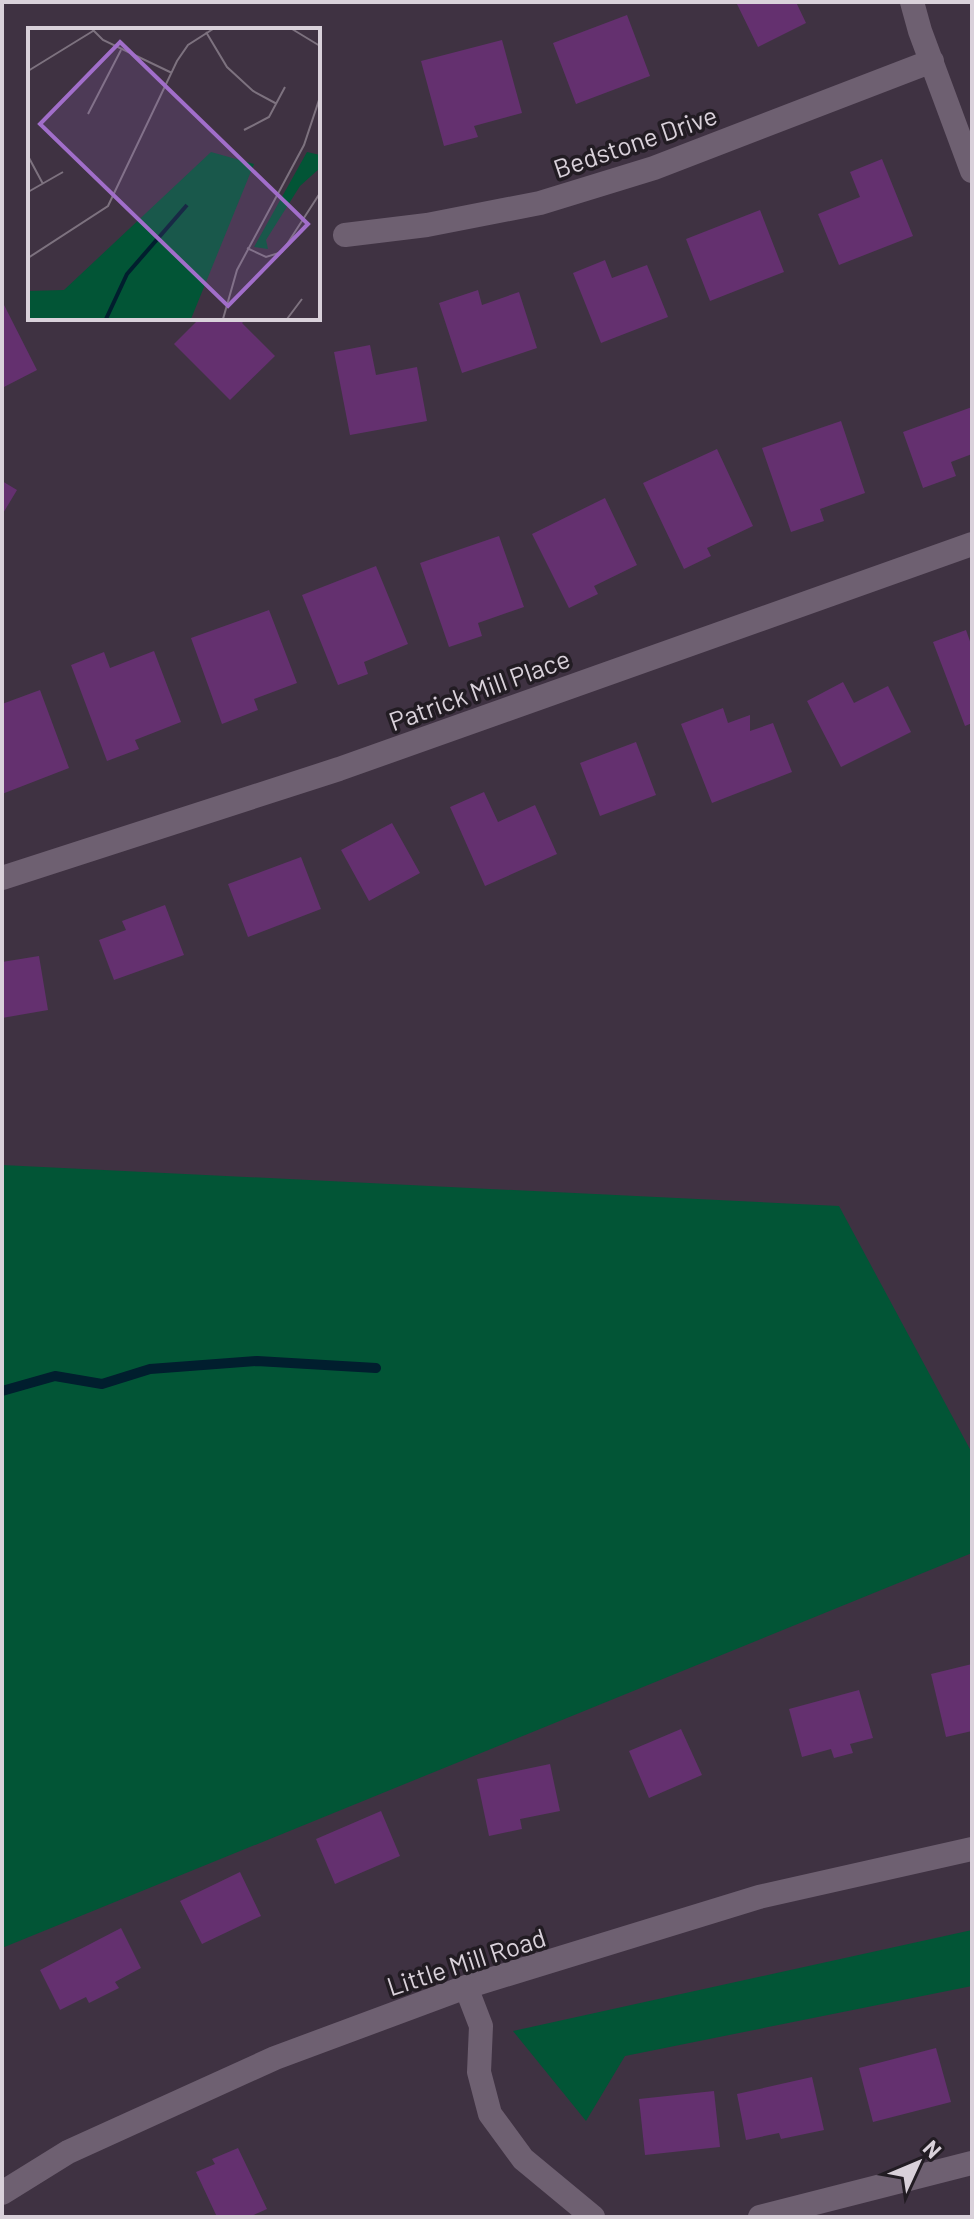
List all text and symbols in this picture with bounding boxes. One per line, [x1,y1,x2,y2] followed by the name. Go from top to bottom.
[28,28,320,320] inset map
[549,99,721,183] street label: Bedstone Drive
[384,642,574,736] street label: Patrick Mill Place
[383,1921,549,2001] street label: Little Mill Road
[878,2123,958,2203] north arrow
[919,2134,948,2163] text: N

